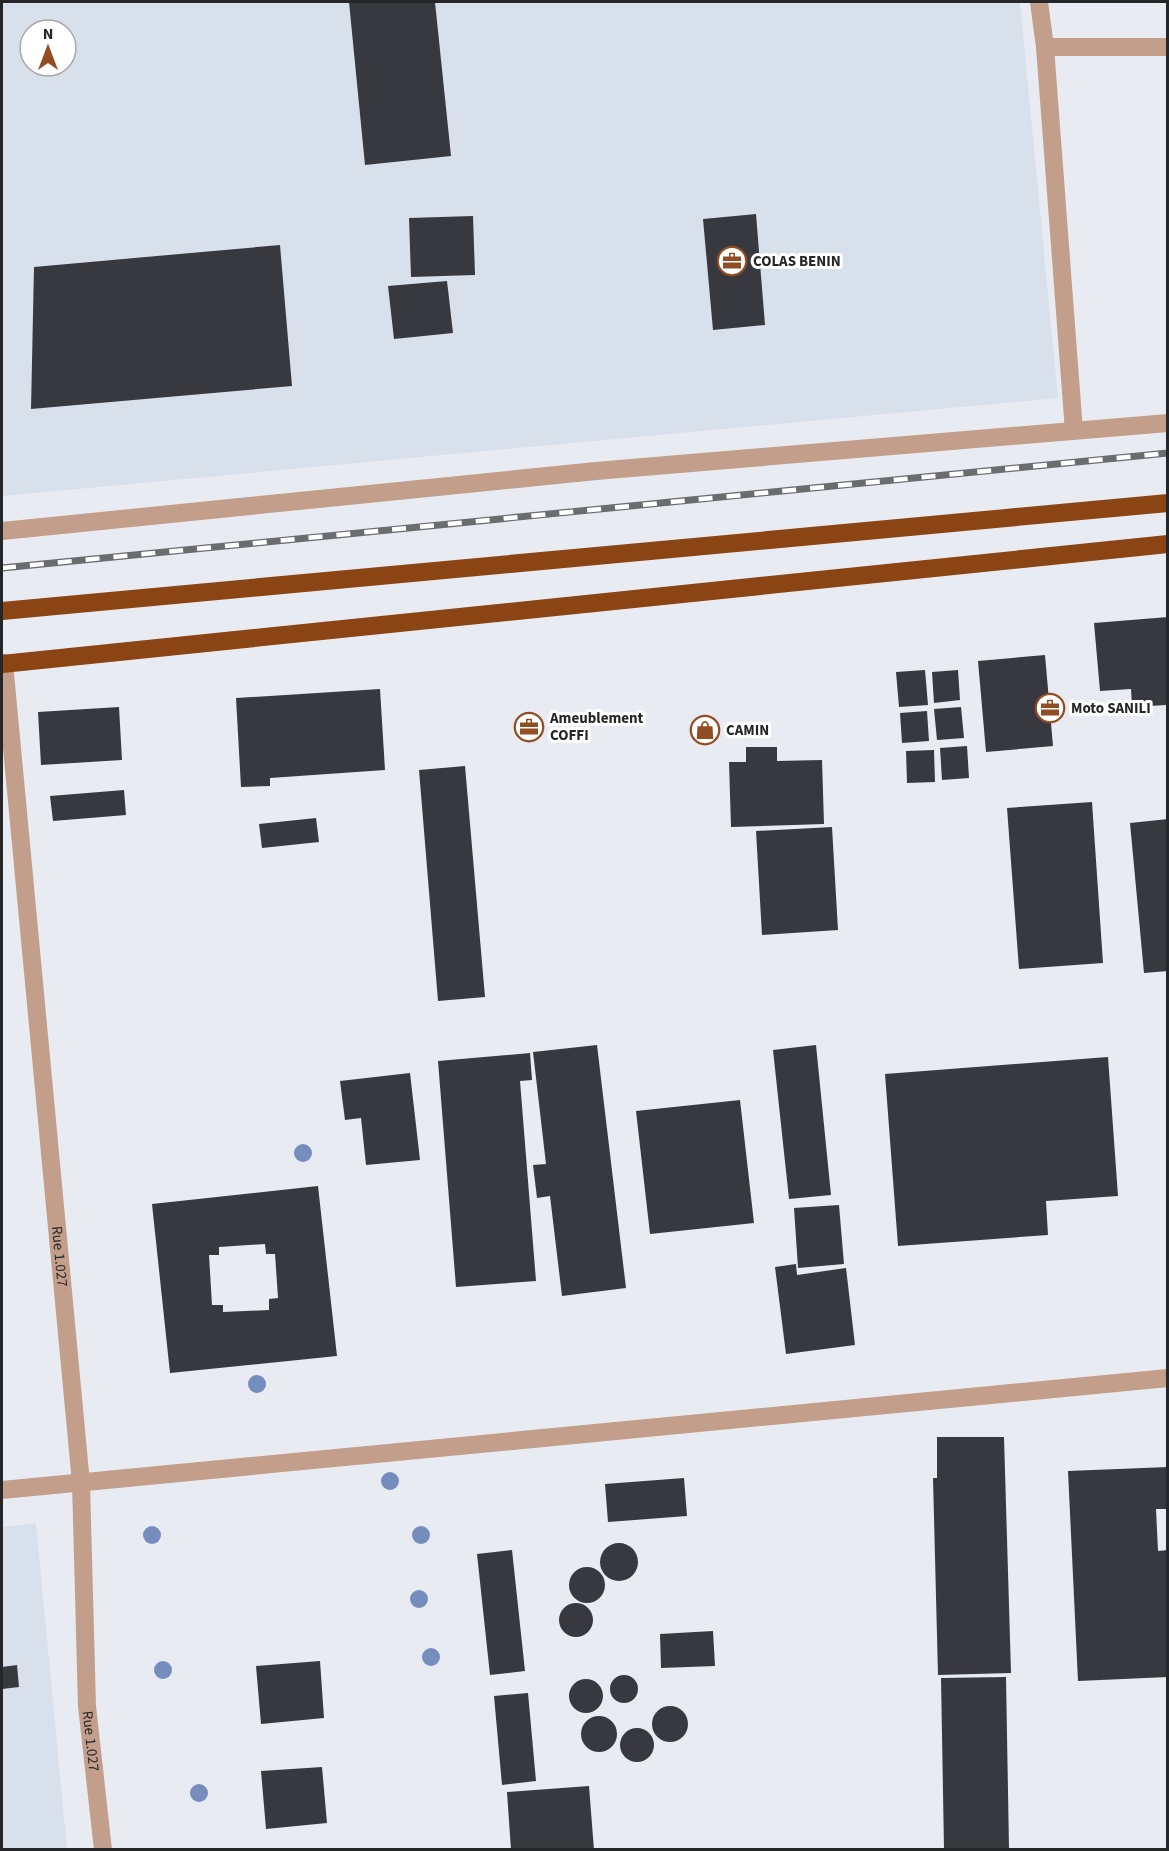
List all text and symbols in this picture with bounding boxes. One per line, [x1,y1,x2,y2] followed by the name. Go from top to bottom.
[18,18,78,78] north arrow
[43,23,53,45] text: N
[716,245,748,277] office icon: COLAS BENIN
[753,251,841,272] place label: COLAS BENIN
[1034,692,1066,724] office icon: Moto SANILI
[1071,698,1151,719] place label: Moto SANILI
[549,708,644,746] place label: Ameublement COFFI
[513,711,545,743] office icon: Ameublement COFFI
[689,714,721,746] shop icon: CAMIN
[726,720,769,741] place label: CAMIN
[46,1225,73,1288] street label: Rue 1.027
[77,1710,104,1773] street label: Rue 1.027

